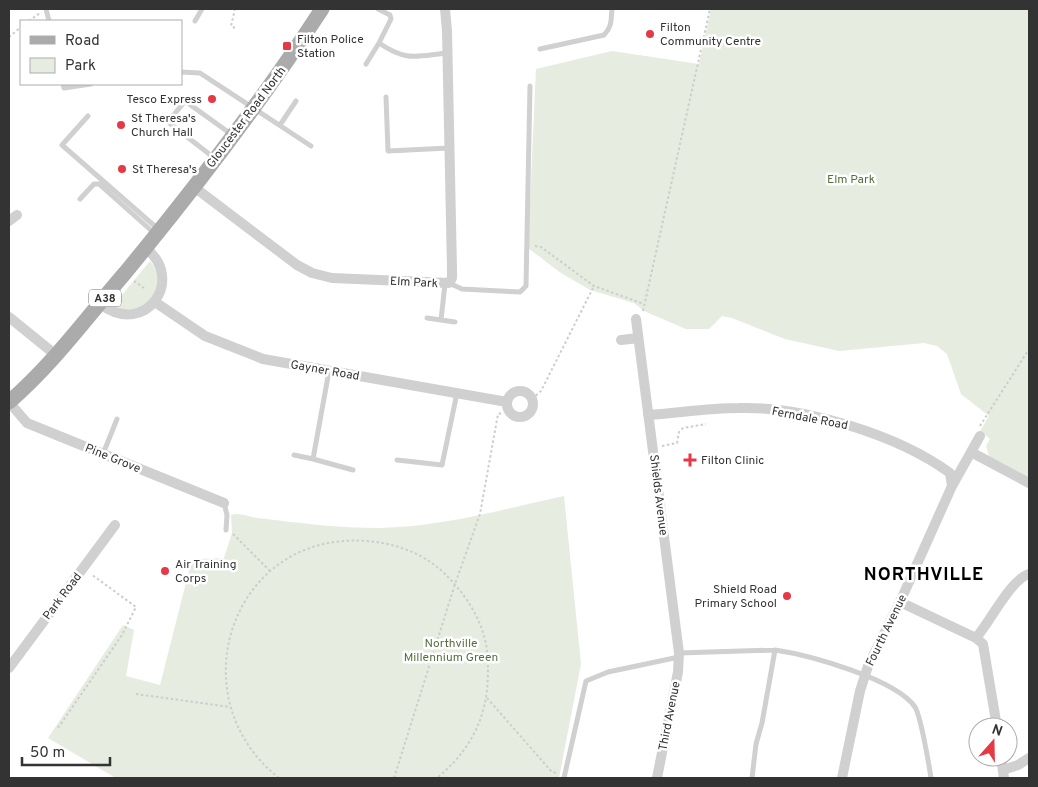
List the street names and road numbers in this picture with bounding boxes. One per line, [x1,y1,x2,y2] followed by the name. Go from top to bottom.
[203,64,290,171] street label: Gloucester Road North
[390,274,438,292] street label: Elm Park
[89,290,121,306] road number: A38
[289,357,361,385] street label: Gayner Road
[770,404,849,434] street label: Ferndale Road
[82,441,143,477] street label: Pine Grove
[645,454,671,537] street label: Shields Avenue
[40,570,86,624] street label: Park Road
[863,592,911,669] street label: Fourth Avenue
[655,680,685,752] street label: Third Avenue

